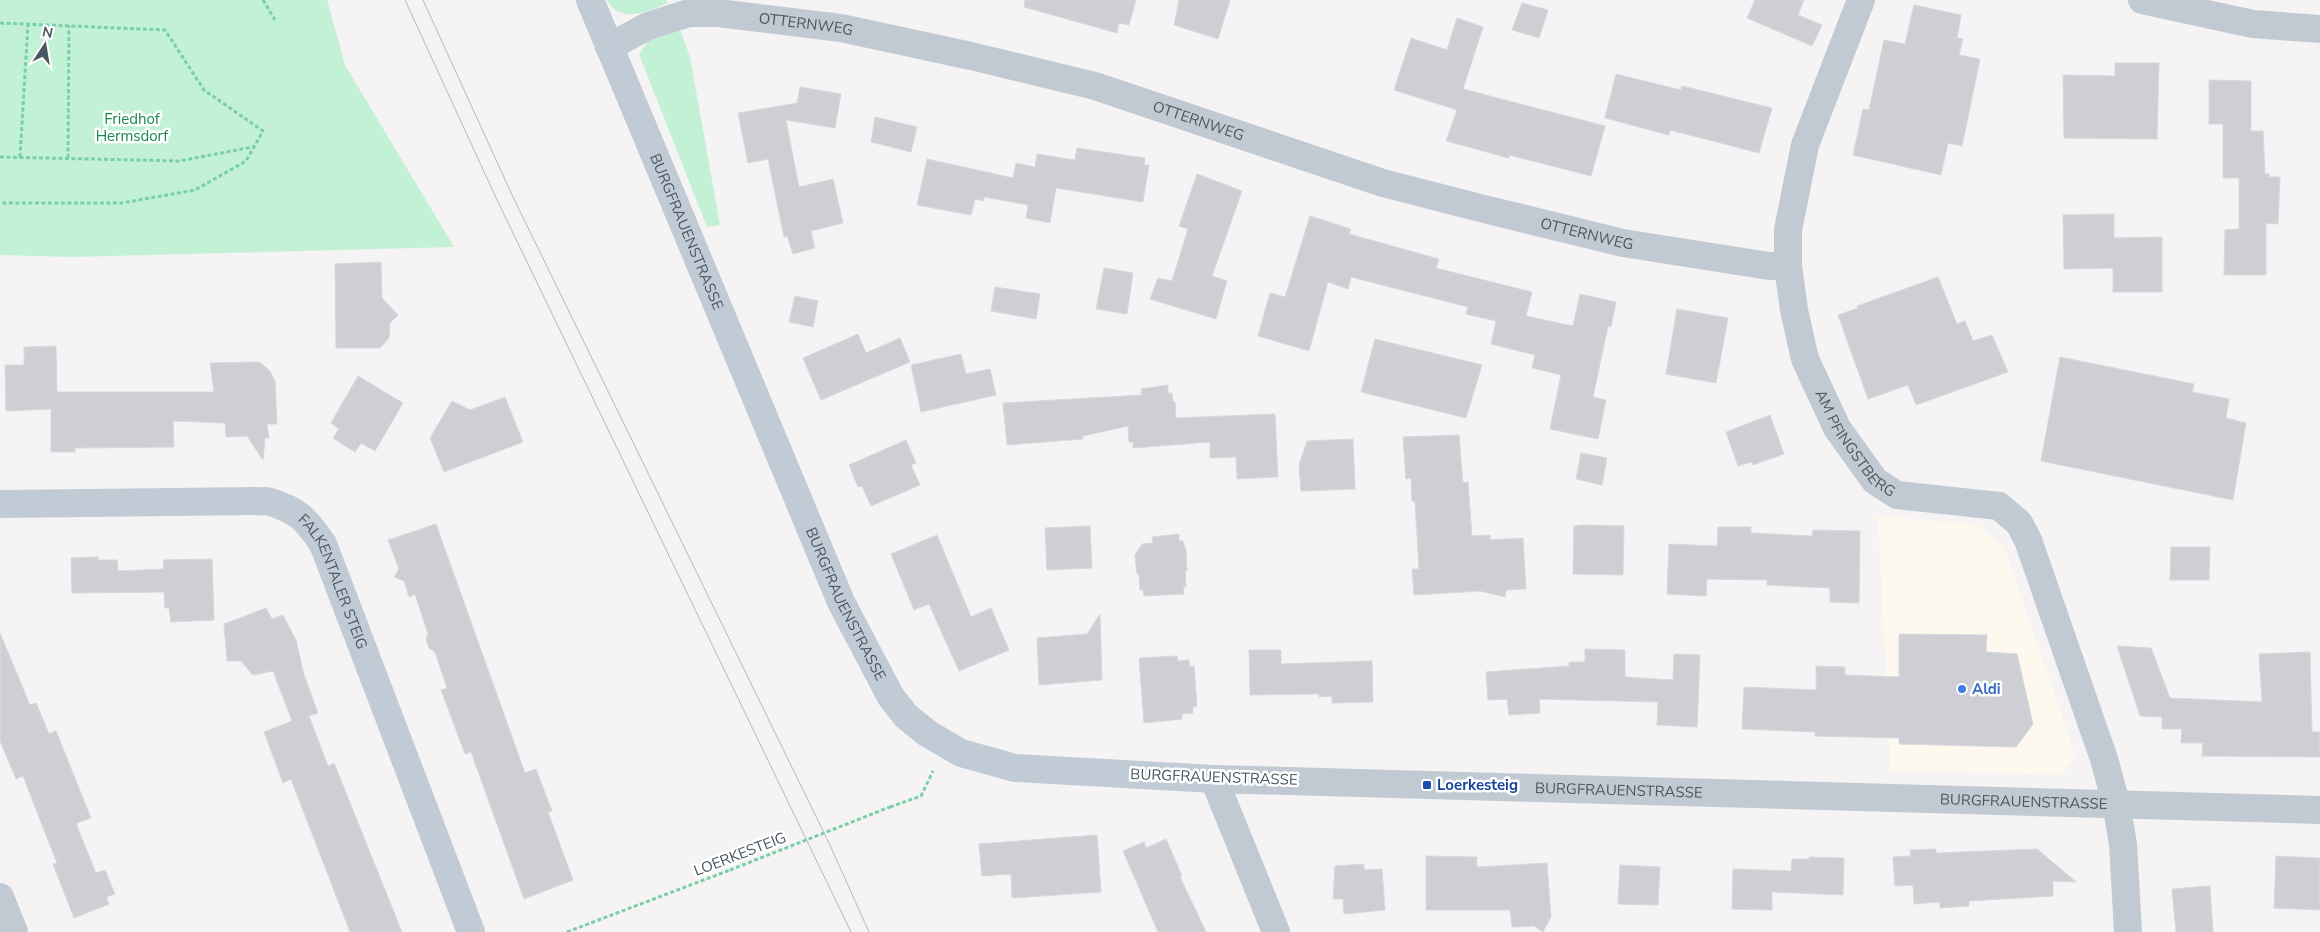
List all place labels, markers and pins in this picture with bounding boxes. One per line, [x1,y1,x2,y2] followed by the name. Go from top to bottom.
[1972,679,2001,699] place label: Aldi
[1956,683,1968,695] marker: Aldi
[1437,775,1518,795] place label: Loerkesteig
[1421,779,1433,791] marker: Loerkesteig

